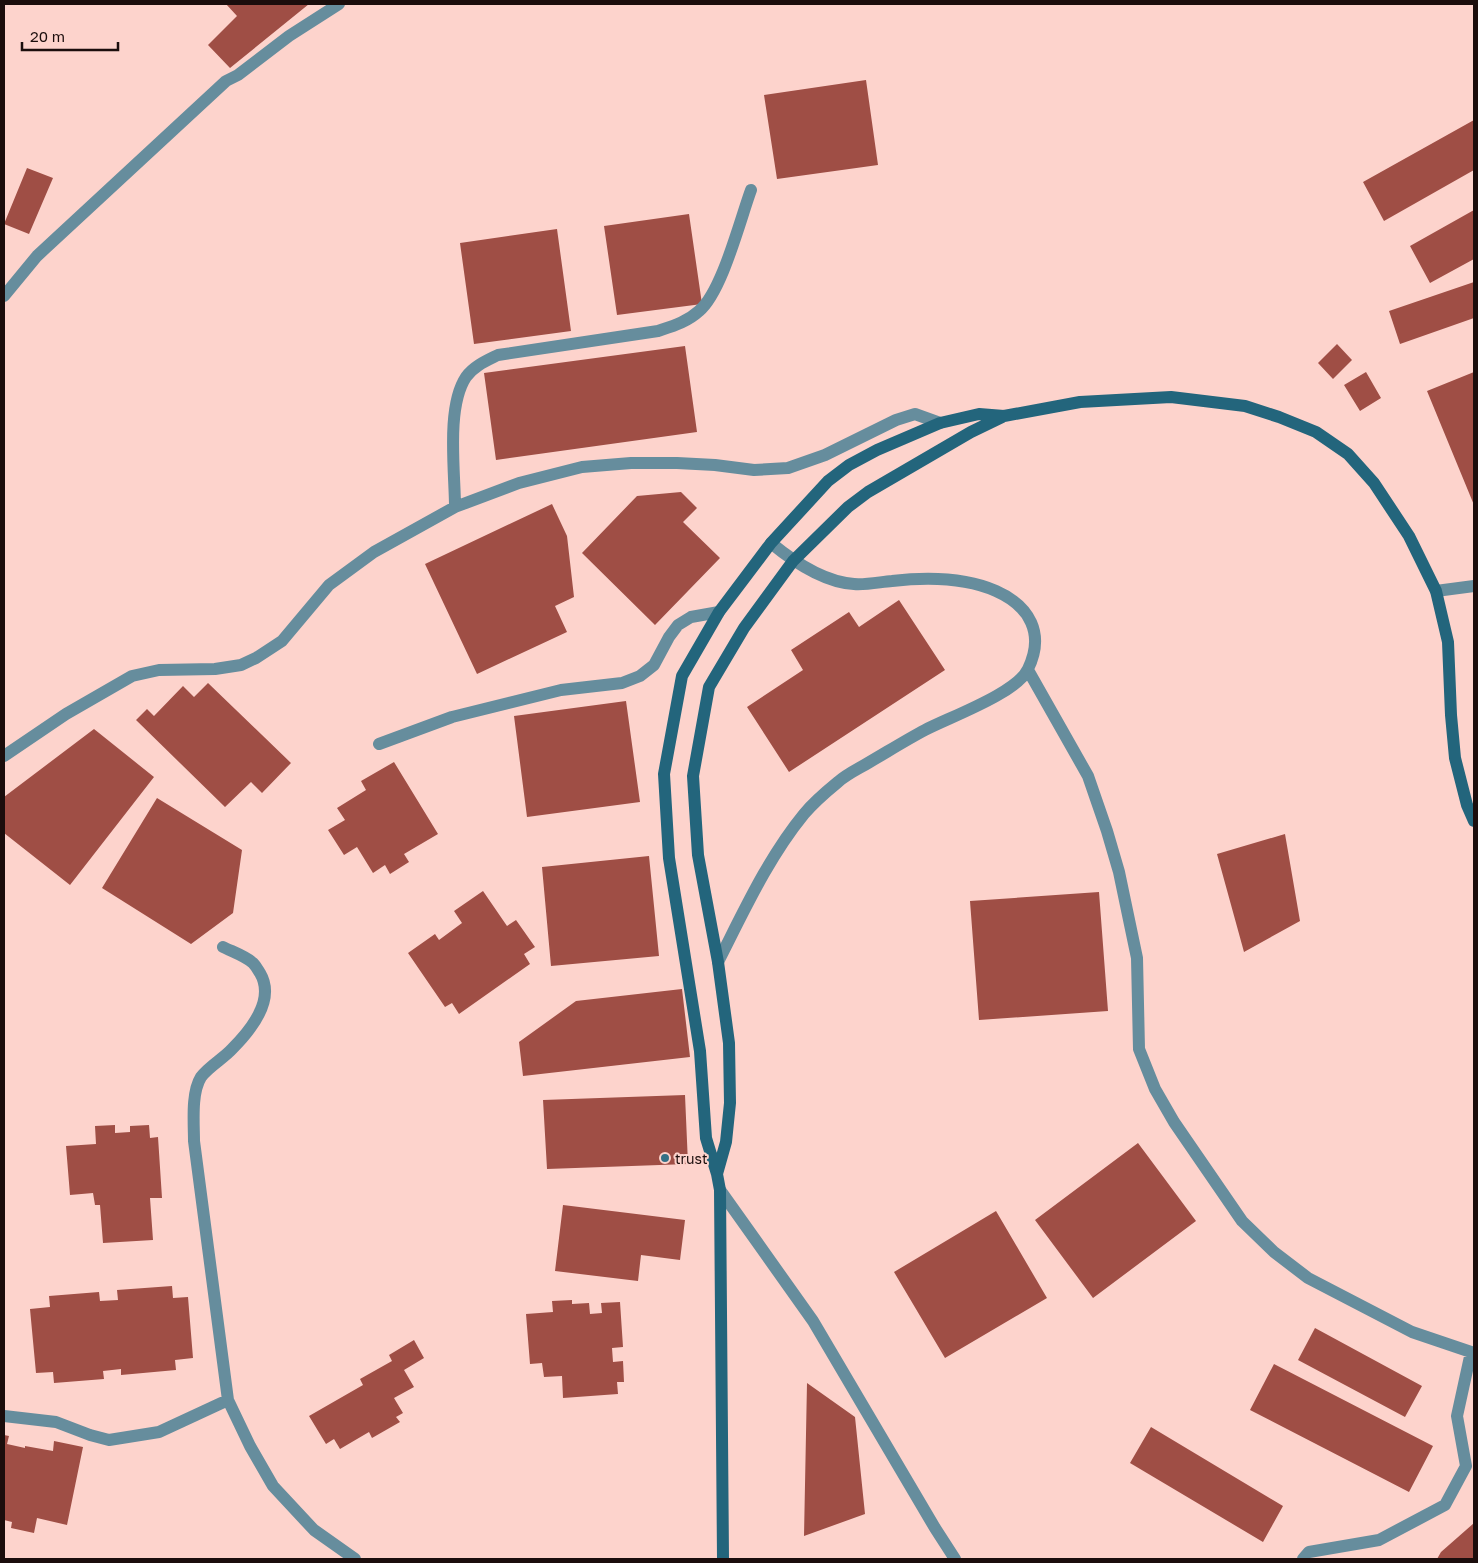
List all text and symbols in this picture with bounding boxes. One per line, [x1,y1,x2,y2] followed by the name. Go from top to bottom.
[22,20,119,52] scale bar
[30,27,65,45] text: 20 m
[675,1150,708,1167] place label: trust
[659,1152,671,1164] marker: trust

